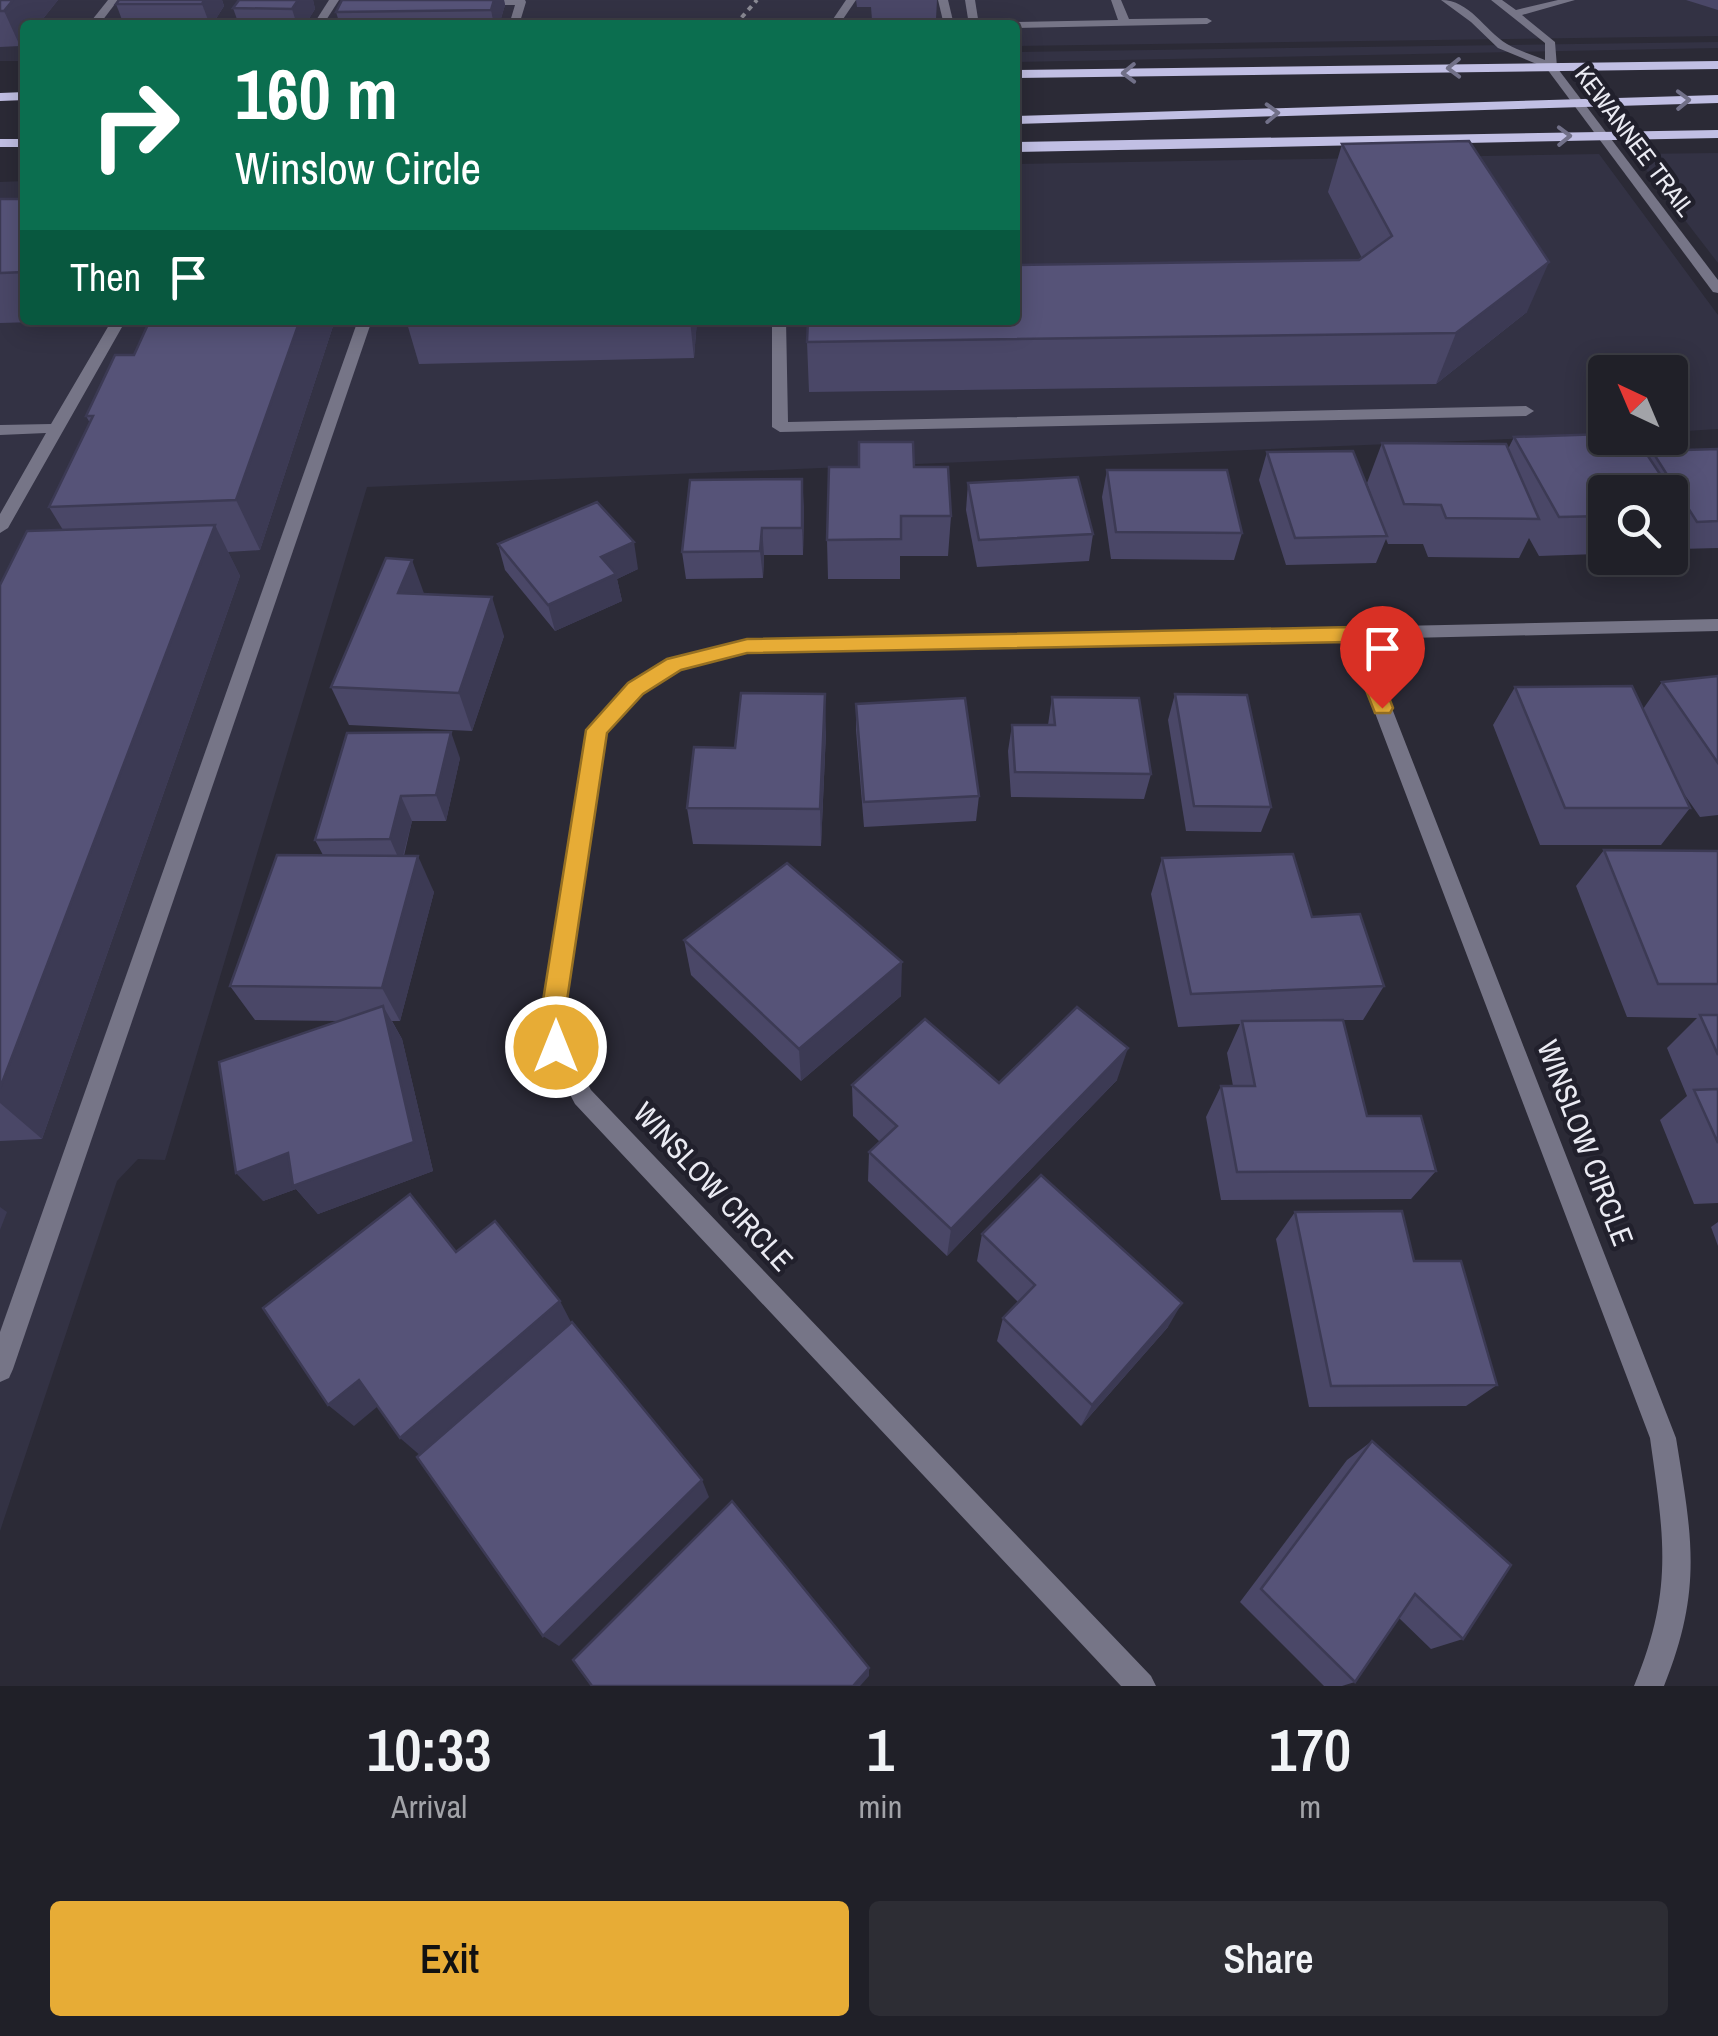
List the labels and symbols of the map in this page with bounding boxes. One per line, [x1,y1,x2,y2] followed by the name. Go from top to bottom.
[1445,58,1461,79] one-way arrow
[1567,59,1703,223] street label: KEWANNEE TRAIL
[1120,62,1136,84] one-way arrow
[1676,89,1691,111] one-way arrow
[1264,103,1280,124] one-way arrow
[1556,125,1572,146] one-way arrow
[1588,355,1688,455] north arrow
[1340,606,1425,709] pin
[504,995,608,1099] position arrow
[1528,1034,1644,1251] street label: WINSLOW CIRCLE
[625,1093,802,1279] street label: WINSLOW CIRCLE

